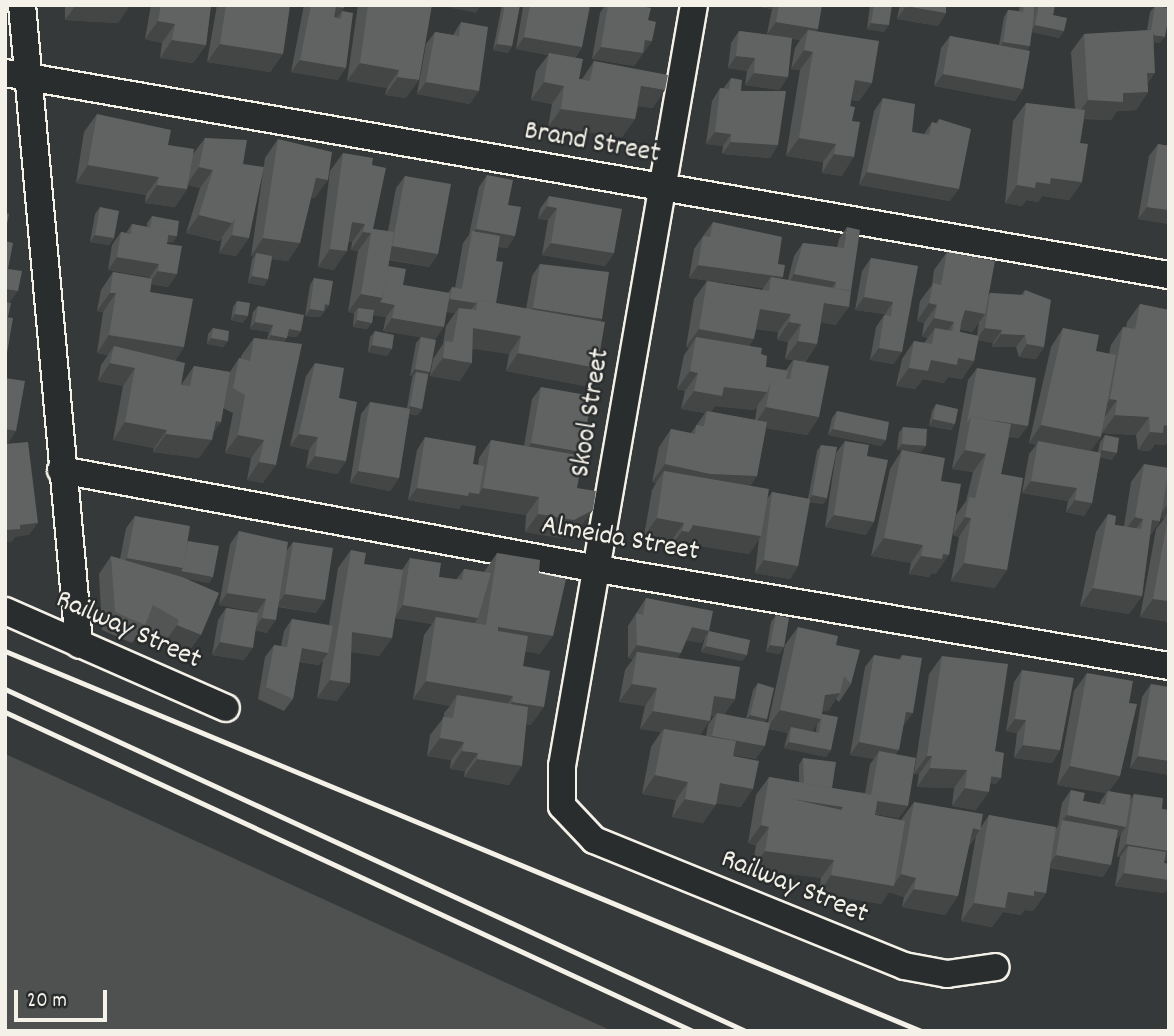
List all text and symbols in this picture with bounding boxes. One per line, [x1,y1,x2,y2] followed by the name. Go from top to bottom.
[521,116,663,172] street label: Brand Street
[565,346,619,480] street label: Skool Street
[539,510,701,570] street label: Almeida Street
[50,584,206,678] street label: Railway Street
[716,843,872,933] street label: Railway Street
[18,976,110,1020] scale bar
[27,987,67,1017] text: 20 m

